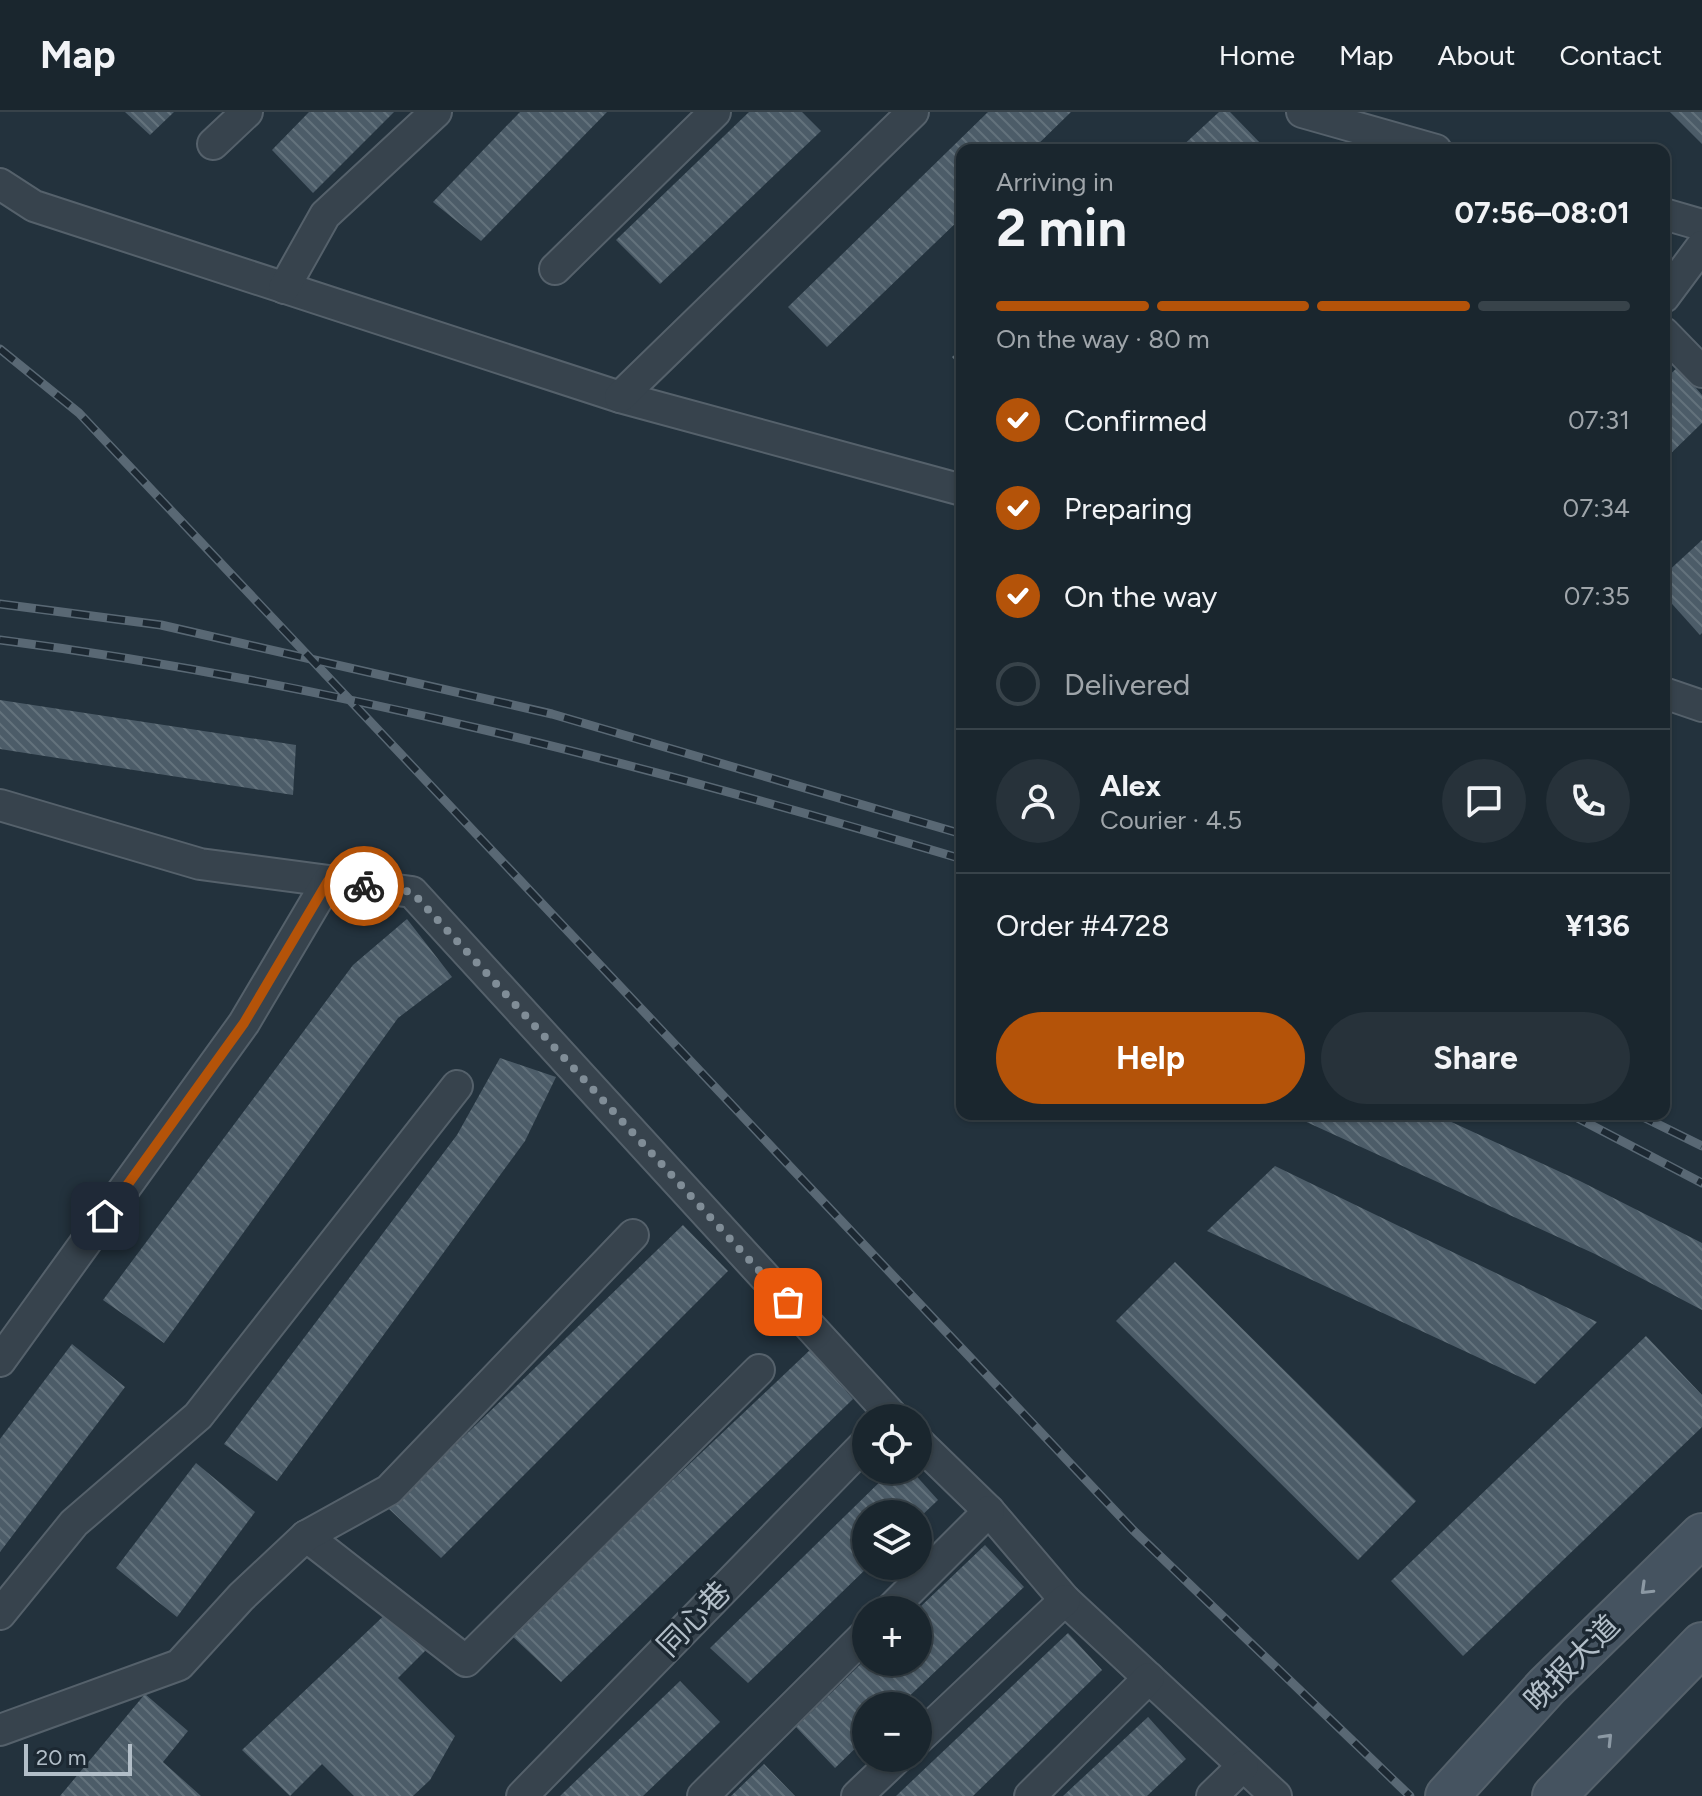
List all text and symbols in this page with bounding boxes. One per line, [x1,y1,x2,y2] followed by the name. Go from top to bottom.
[40,32,116,78] text: Map
[1219,38,1295,72] text: Home
[1339,38,1394,72] text: Map
[1438,38,1515,72] text: About
[1559,38,1662,72] text: Contact
[996,166,1114,198] text: Arriving in
[1455,194,1630,231] text: 07:56–08:01
[996,197,1127,259] text: 2 min
[996,323,1210,355] text: On the way · 80 m
[996,398,1040,442] icon: check
[1064,402,1207,439] text: Confirmed
[1568,404,1630,436] text: 07:31
[996,486,1040,530] icon: check
[1064,490,1192,527] text: Preparing
[1563,492,1630,524] text: 07:34
[996,574,1040,618] icon: check
[1064,578,1217,615] text: On the way
[1564,580,1630,612] text: 07:35
[1064,666,1190,703] text: Delivered
[996,759,1080,843] button: person
[1442,759,1526,843] button: chat
[1546,759,1630,843] button: phone
[1100,767,1161,804] text: Alex
[1100,804,1242,836] text: Courier · 4.5
[324,846,404,926] courier
[342,864,386,908] icon: bike
[996,907,1170,944] text: Order #4728
[1565,907,1630,944] text: ¥136
[996,1012,1305,1104] button: Help
[1321,1012,1630,1104] button: Share
[71,1182,139,1250] pin
[83,1194,127,1238] icon: home
[754,1268,822,1336] pin
[766,1280,810,1324] icon: bag
[852,1404,932,1772] map controls
[852,1404,932,1484] button: locate
[852,1500,932,1580] button: layers
[649,1573,738,1664] street label: 同心巷
[1641,1580,1655,1595] one-way arrow
[852,1596,932,1676] button: +
[1516,1607,1627,1718] street label: 晚报大道
[852,1692,932,1772] button: −
[1598,1734,1612,1748] one-way arrow
[24,1740,132,1776] scale bar
[36,1744,87,1771] text: 20 m

